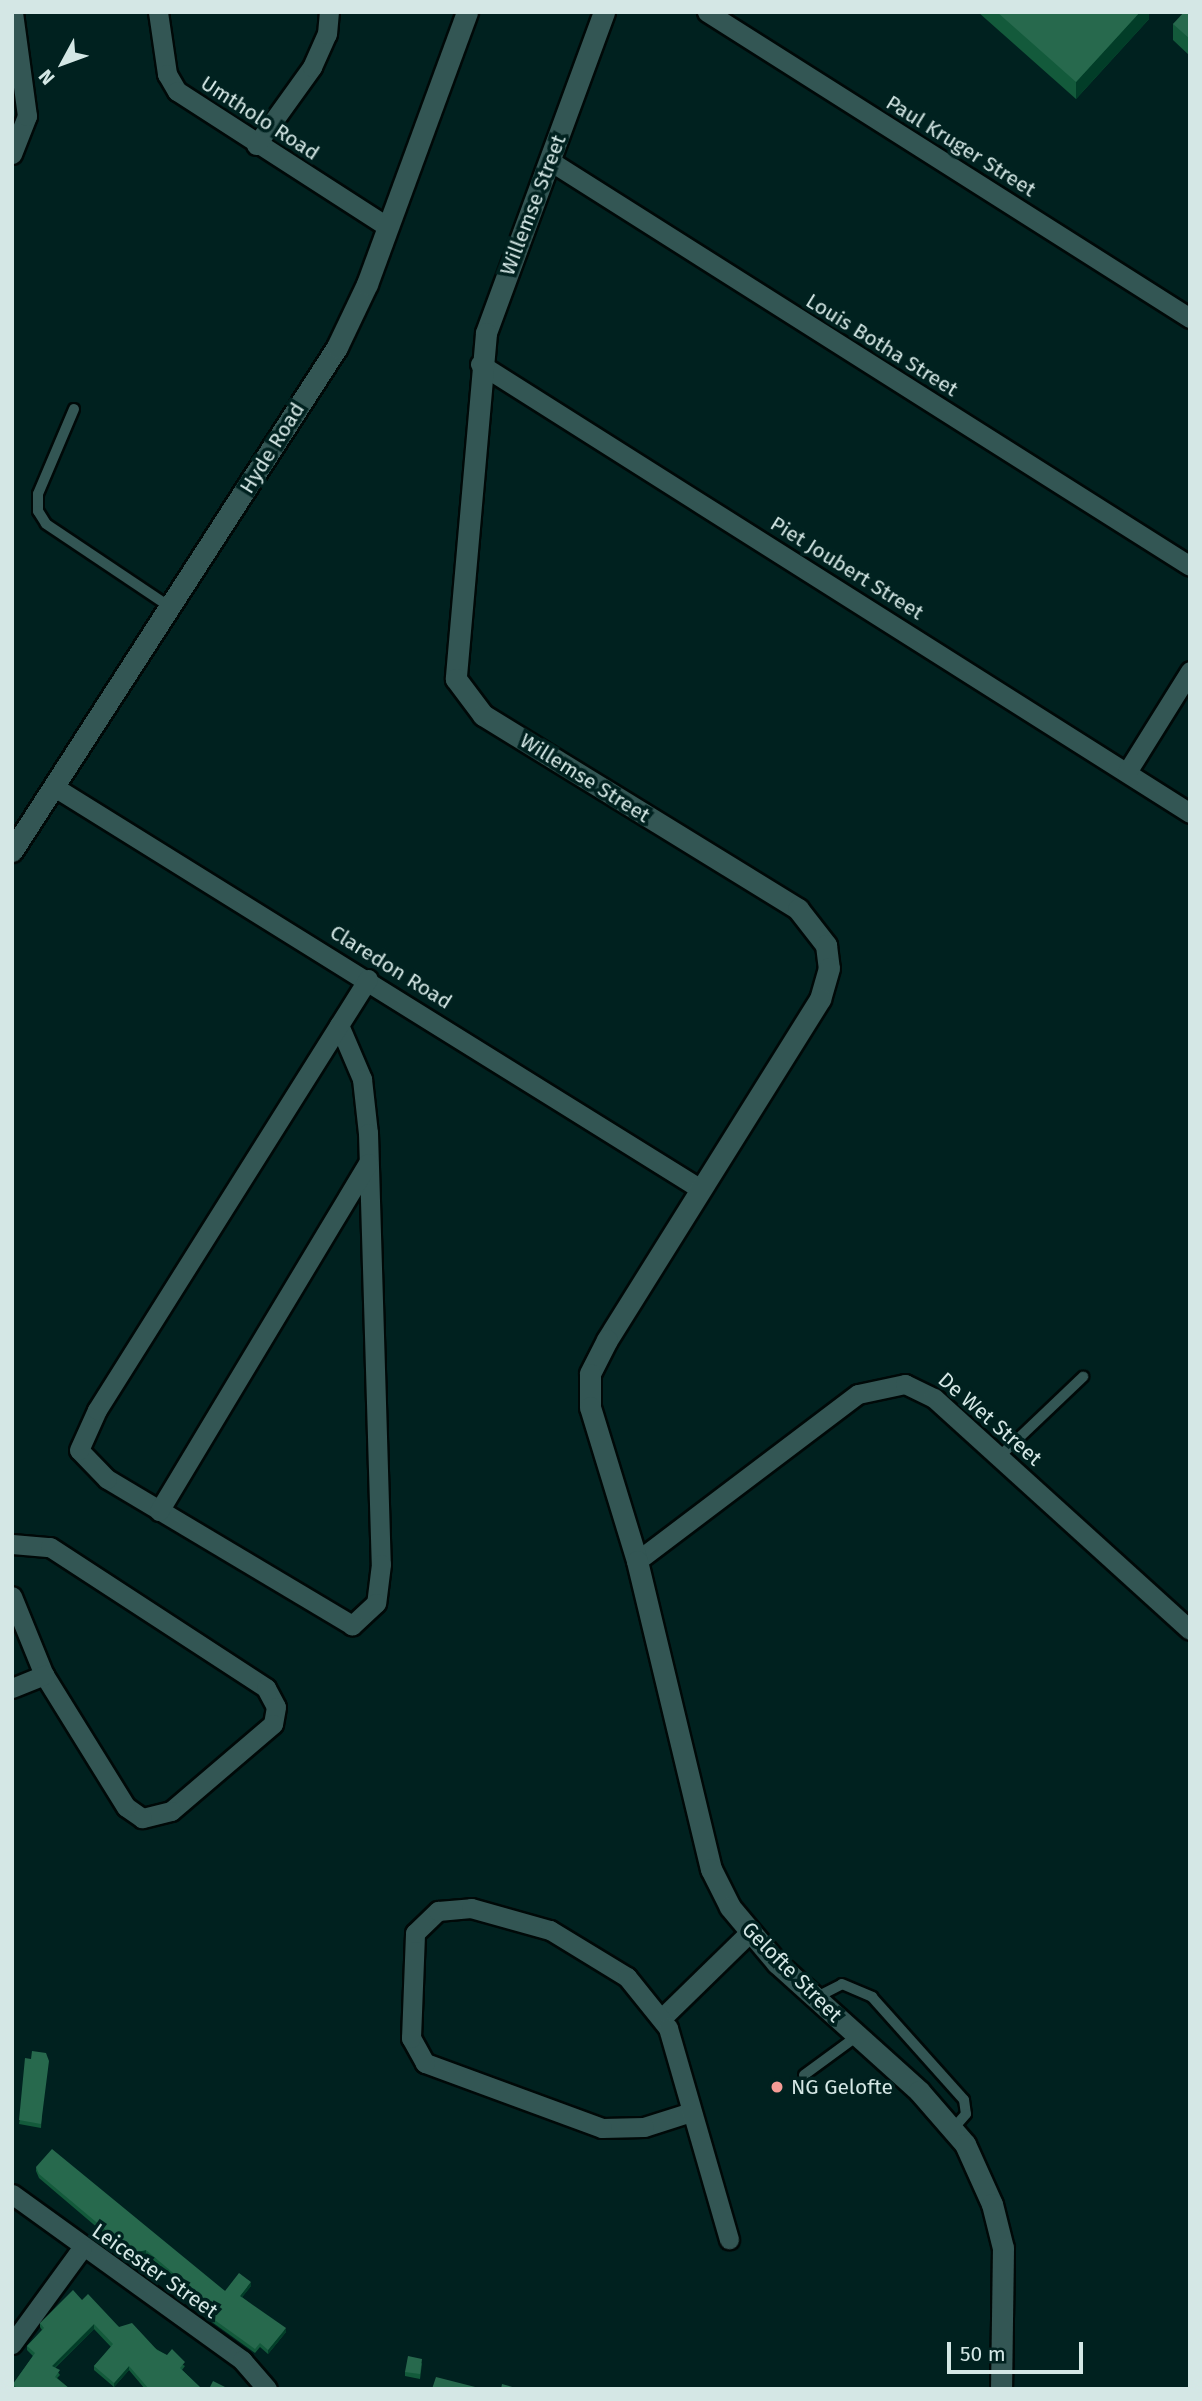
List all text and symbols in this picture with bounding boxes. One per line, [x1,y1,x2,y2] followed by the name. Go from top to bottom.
[28,28,98,98] north arrow
[34,65,60,89] text: N
[196,70,324,166] street label: Umtholo Road
[881,90,1041,202] street label: Paul Kruger Street
[495,131,571,279] street label: Willemse Street
[801,288,963,402] street label: Louis Botha Street
[234,398,310,498] street label: Hyde Road
[766,511,928,625] street label: Piet Joubert Street
[515,728,655,828] street label: Willemse Street
[325,919,457,1015] street label: Claredon Road
[933,1367,1047,1471] street label: De Wet Street
[737,1917,847,2027] street label: Gelofte Street
[791,2074,893,2100] place label: NG Gelofte
[769,2079,785,2095] marker: NG Gelofte
[87,2218,223,2324] street label: Leicester Street
[950,2328,1086,2372] scale bar
[960,2341,1006,2367] text: 50 m

